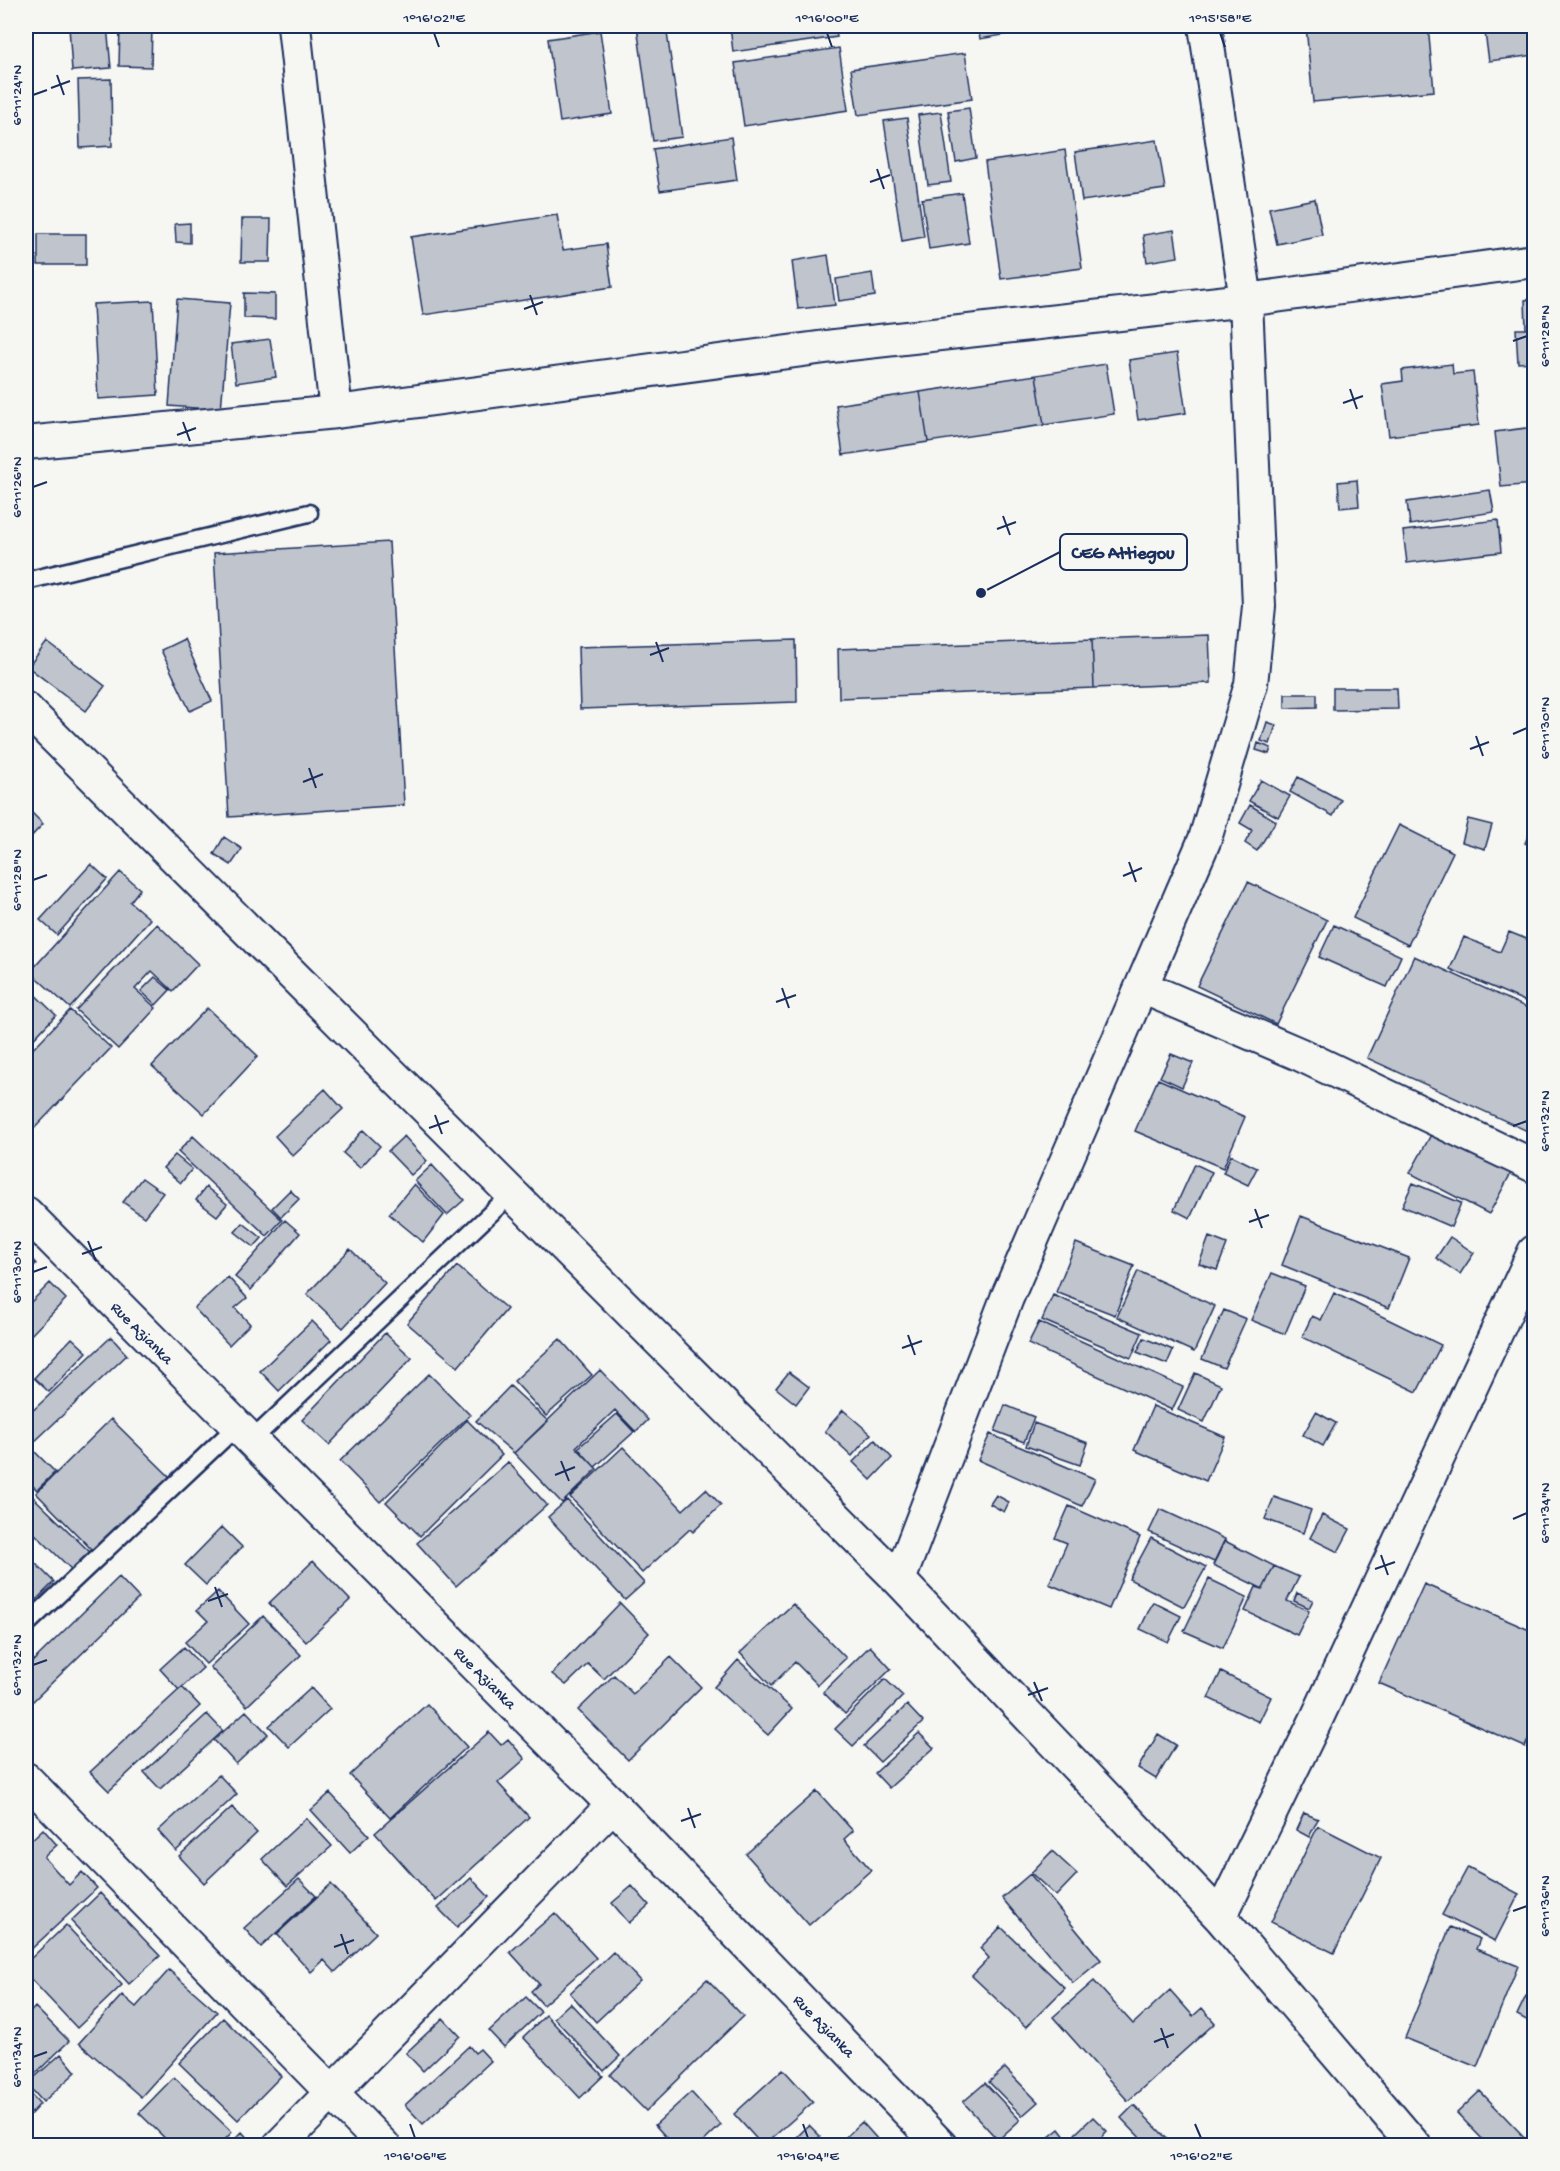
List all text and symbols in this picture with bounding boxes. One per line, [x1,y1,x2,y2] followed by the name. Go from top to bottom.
[402,10,466,28] text: 1°16'02"E
[795,10,859,28] text: 1°16'00"E
[1188,10,1252,28] text: 1°15'58"E
[9,64,27,125] text: 6°11'24"N
[1537,305,1555,367] text: 6°11'28"N
[9,456,27,518] text: 6°11'26"N
[1060,534,1187,570] callout: CEG Attiegou
[1070,544,1175,565] text: CEG Attiegou
[1537,696,1555,759] text: 6°11'30"N
[9,849,27,911] text: 6°11'28"N
[1537,1090,1555,1152] text: 6°11'32"N
[9,1240,27,1303] text: 6°11'30"N
[105,1299,176,1370] street label: Rue Azianka
[1537,1482,1555,1544] text: 6°11'34"N
[9,1634,27,1696] text: 6°11'32"N
[448,1644,519,1715] street label: Rue Azianka
[1537,1875,1555,1937] text: 6°11'36"N
[788,1992,858,2064] street label: Rue Azianka
[9,2026,27,2088] text: 6°11'34"N
[383,2148,447,2166] text: 1°16'06"E
[776,2148,839,2166] text: 1°16'04"E
[1169,2148,1233,2166] text: 1°16'02"E

